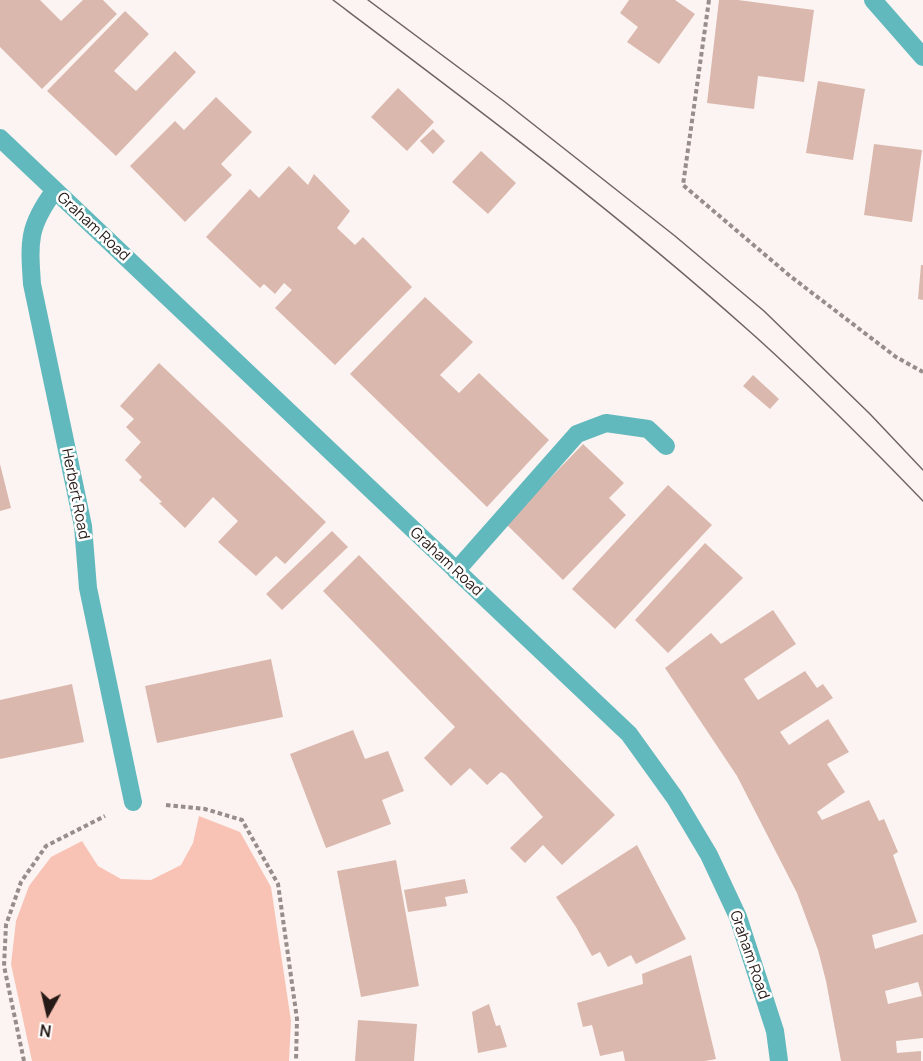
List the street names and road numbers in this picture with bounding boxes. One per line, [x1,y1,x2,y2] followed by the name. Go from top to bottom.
[53,189,133,265] street label: Graham Road
[57,447,93,541] street label: Herbert Road
[406,524,486,600] street label: Graham Road
[725,908,773,1002] street label: Graham Road

